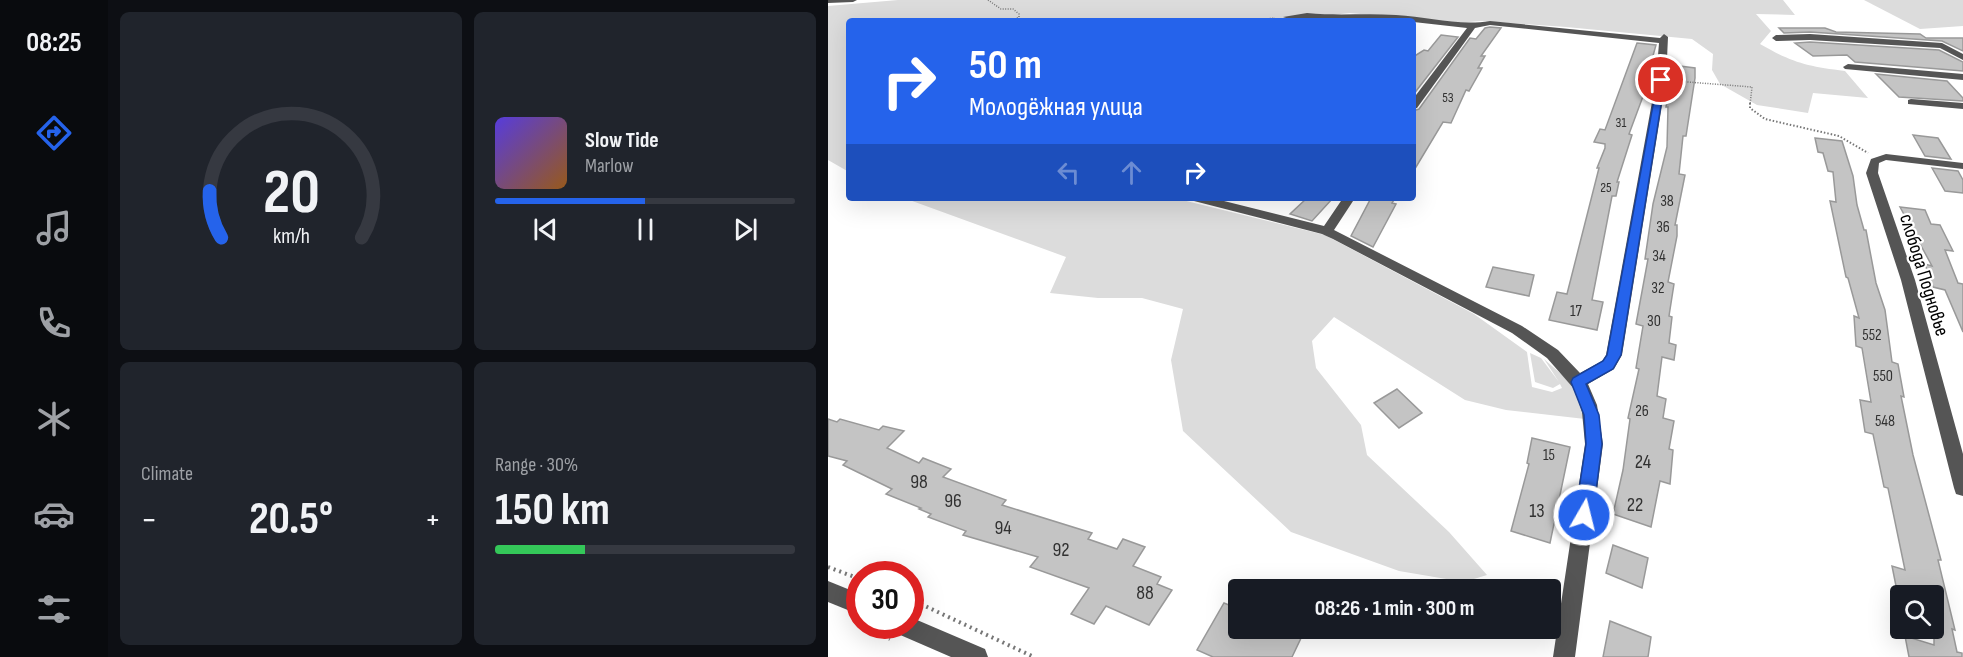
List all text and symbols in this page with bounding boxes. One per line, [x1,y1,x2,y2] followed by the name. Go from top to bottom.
[26,27,82,59] text: 08:25
[969,40,1042,91] text: 50 m
[870,42,948,120] icon: right
[1635,54,1686,105] pin
[1644,63,1677,96] icon: arrive
[1442,89,1454,106] house number: 53
[969,91,1143,123] text: Молодёжная улица
[33,112,75,154] icon: directions
[1616,114,1626,131] house number: 31
[585,127,659,154] text: Slow Tide
[585,154,633,178] text: Marlow
[262,156,320,231] text: 20
[1052,156,1085,189] icon: left
[1115,156,1148,189] icon: ahead
[1178,156,1211,189] icon: right
[1600,179,1612,196] house number: 25
[1660,192,1674,211] house number: 38
[33,207,75,249] icon: music
[1894,211,1954,339] street label: слобода Подновье
[529,213,562,246] icon: previous
[629,213,662,246] icon: pause
[729,213,762,246] icon: next
[1656,218,1670,237] house number: 36
[272,225,310,250] text: km/h
[1652,247,1666,266] house number: 34
[1651,279,1665,298] house number: 32
[33,302,75,344] icon: phone
[1570,302,1583,321] house number: 17
[1647,312,1661,331] house number: 30
[1862,326,1882,345] house number: 552
[1873,367,1893,386] house number: 550
[33,398,75,440] icon: climate
[1635,402,1649,421] house number: 26
[1875,412,1895,431] house number: 548
[1543,446,1555,465] house number: 15
[1635,450,1651,474] house number: 24
[495,453,578,477] text: Range · 30%
[141,462,193,486] text: Climate
[910,470,928,494] house number: 98
[495,483,610,538] text: 150 km
[1552,483,1616,547] position arrow
[944,489,962,513] house number: 96
[249,492,333,547] text: 20.5°
[33,493,75,535] icon: car
[1627,493,1643,517] house number: 22
[1529,499,1545,523] house number: 13
[141,500,157,540] text: −
[425,500,441,540] text: +
[994,516,1012,540] house number: 94
[1052,538,1070,562] house number: 92
[846,561,924,639] speed limit sign: 30
[1136,581,1154,605] house number: 88
[1890,585,1944,639] map controls
[1890,585,1944,639] button: search
[33,588,75,630] icon: filters
[1315,595,1474,622] text: 08:26 · 1 min · 300 m

